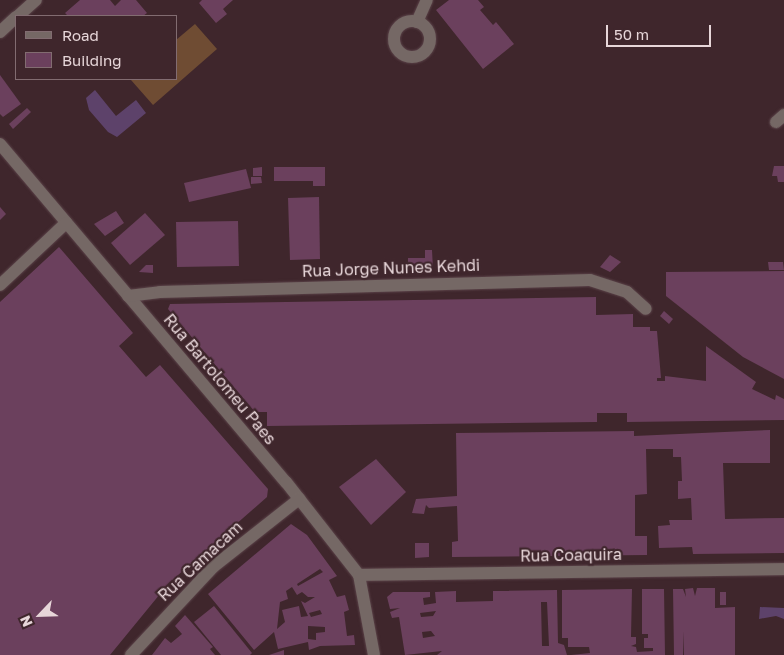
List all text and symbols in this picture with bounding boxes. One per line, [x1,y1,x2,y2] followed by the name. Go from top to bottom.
[15,15,178,80] legend
[609,15,714,47] scale bar
[614,25,649,43] text: 50 m
[62,26,99,44] text: Road
[62,51,122,69] text: Building
[302,255,480,281] street label: Rua Jorge Nunes Kehdi
[160,310,280,448] street label: Rua Bartolomeu Paes
[154,517,246,605] street label: Rua Camacam
[520,545,622,565] street label: Rua Coaquira
[15,590,65,640] north arrow
[16,613,36,630] text: N

